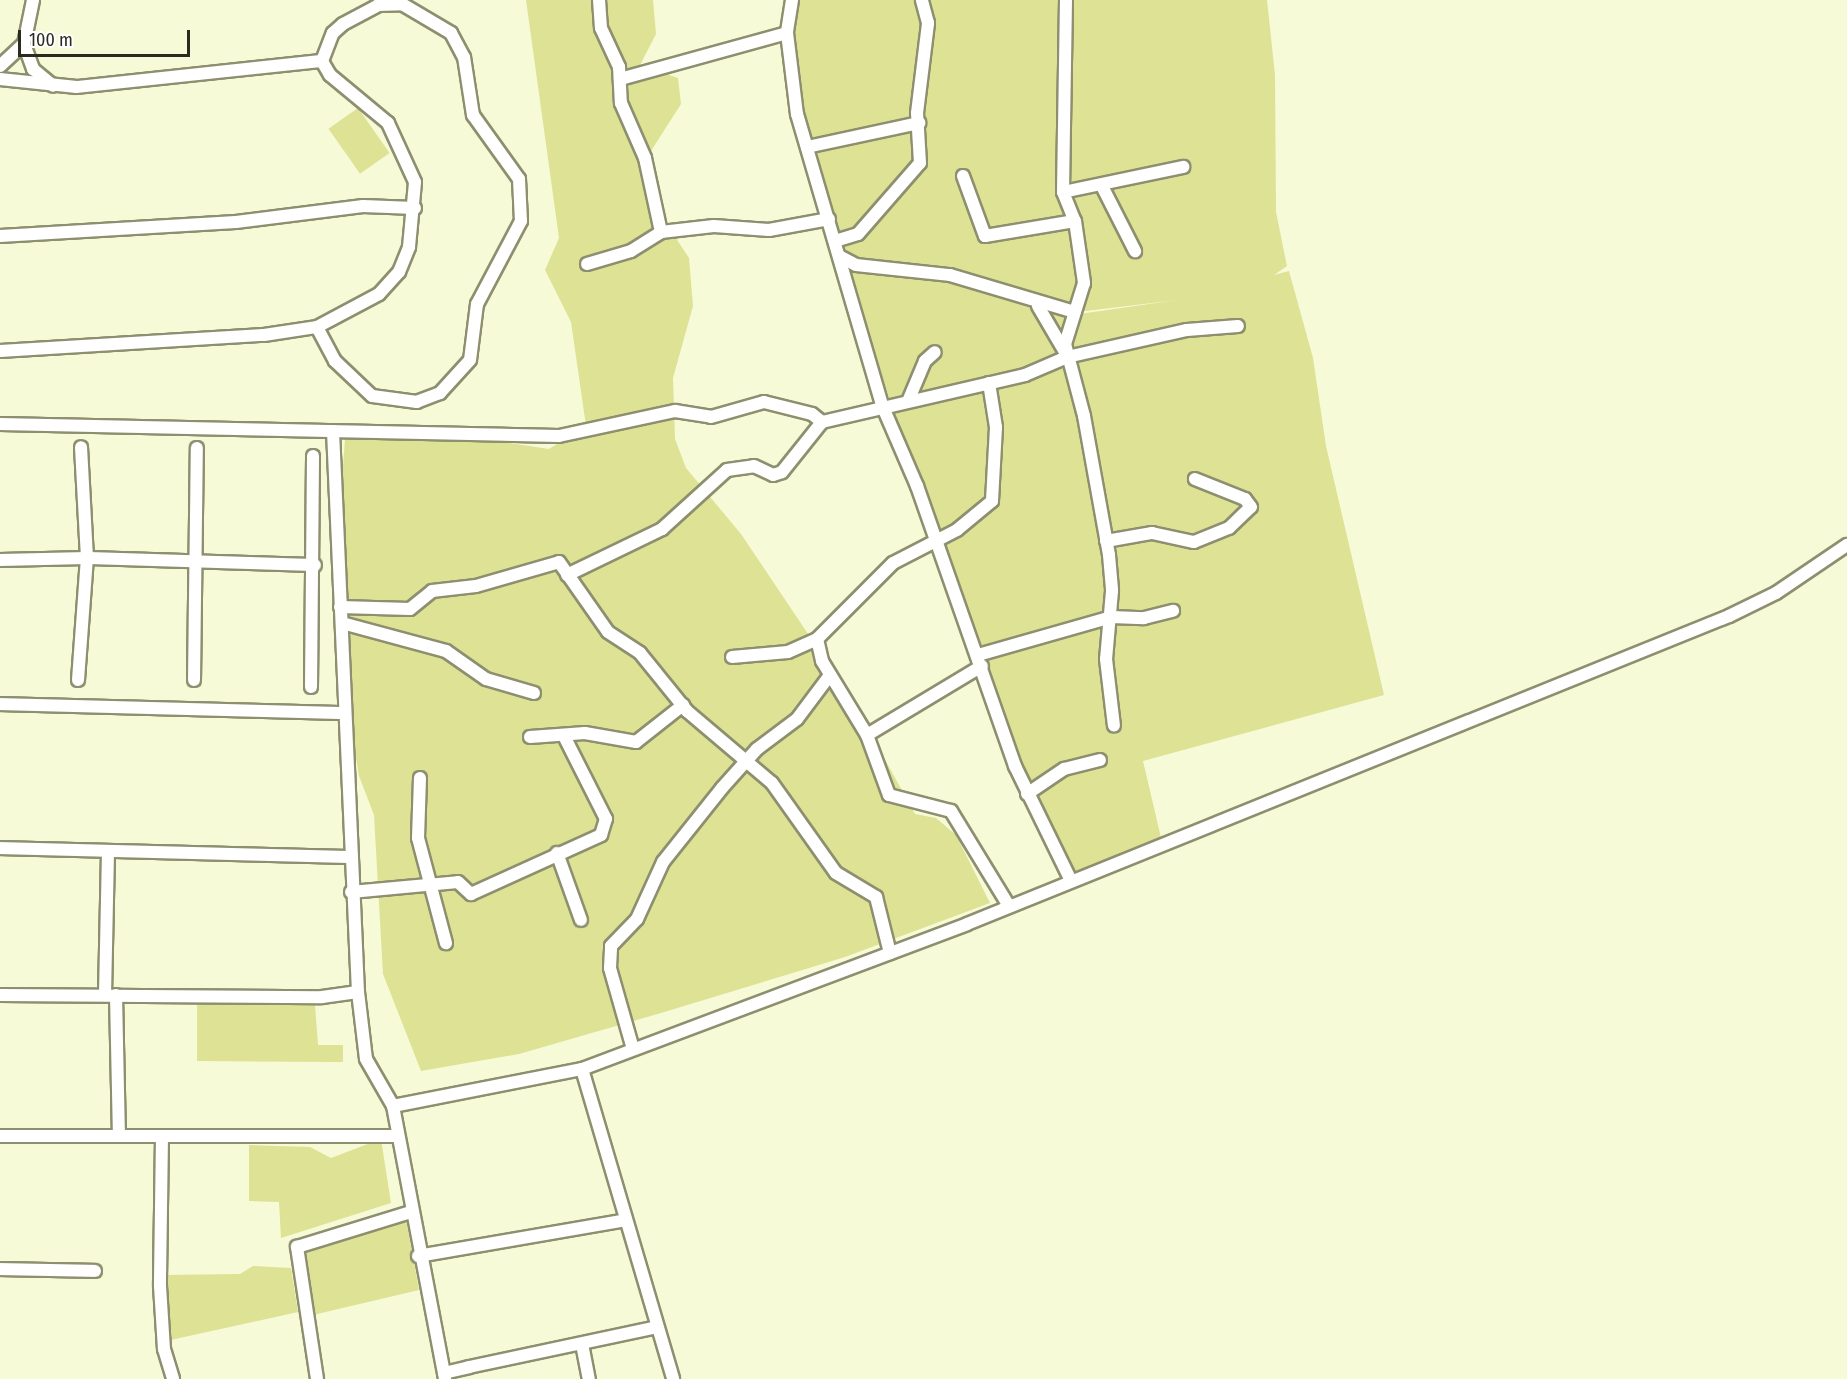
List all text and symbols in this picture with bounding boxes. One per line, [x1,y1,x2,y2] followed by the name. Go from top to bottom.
[21,18,194,56] scale bar
[29,29,73,51] text: 100 m

